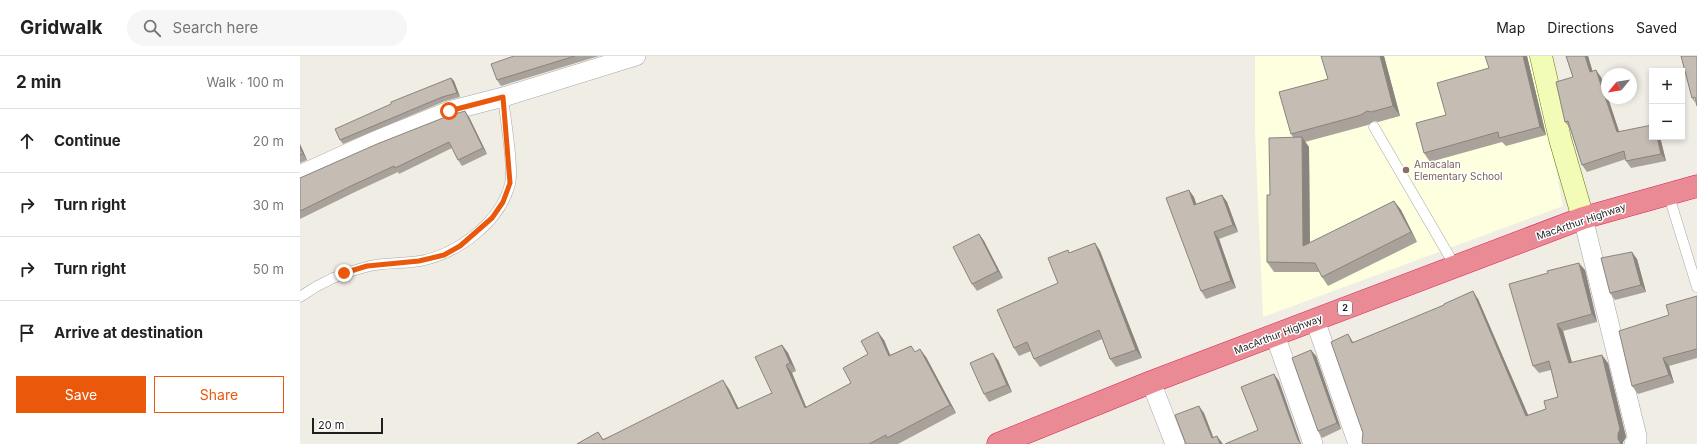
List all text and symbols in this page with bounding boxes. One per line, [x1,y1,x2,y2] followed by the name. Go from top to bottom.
[127,10,407,46] search box
[20,16,103,39] text: Gridwalk
[141,17,163,39] icon: search
[173,18,258,37] text: Search here
[1496,19,1525,36] text: Map
[1547,19,1614,36] text: Directions
[1636,19,1677,36] text: Saved
[1601,68,1637,104] north arrow
[1649,68,1685,140] map controls
[1649,68,1685,104] button: +
[16,72,61,92] text: 2 min
[206,74,284,90] text: Walk · 100 m
[440,102,458,120] route start
[1649,104,1685,140] button: −
[16,130,38,152] icon: ahead
[54,131,121,150] text: Continue
[253,133,284,149] text: 20 m
[1414,158,1503,182] place label: Amacalan Elementary School
[1401,165,1411,175] marker: Amacalan Elementary School
[16,194,38,216] icon: right
[54,195,126,214] text: Turn right
[253,197,284,213] text: 30 m
[1535,200,1628,242] street label: MacArthur Highway
[16,258,38,280] icon: right
[54,259,126,278] text: Turn right
[253,261,284,277] text: 50 m
[335,264,353,282] route end
[1338,301,1352,315] road number: 2
[1232,311,1324,356] street label: MacArthur Highway
[16,322,38,344] icon: arrive
[54,323,203,342] text: Arrive at destination
[16,376,146,413] button: Save
[154,376,284,413] button: Share
[312,416,383,435] scale bar
[318,418,344,432] text: 20 m

